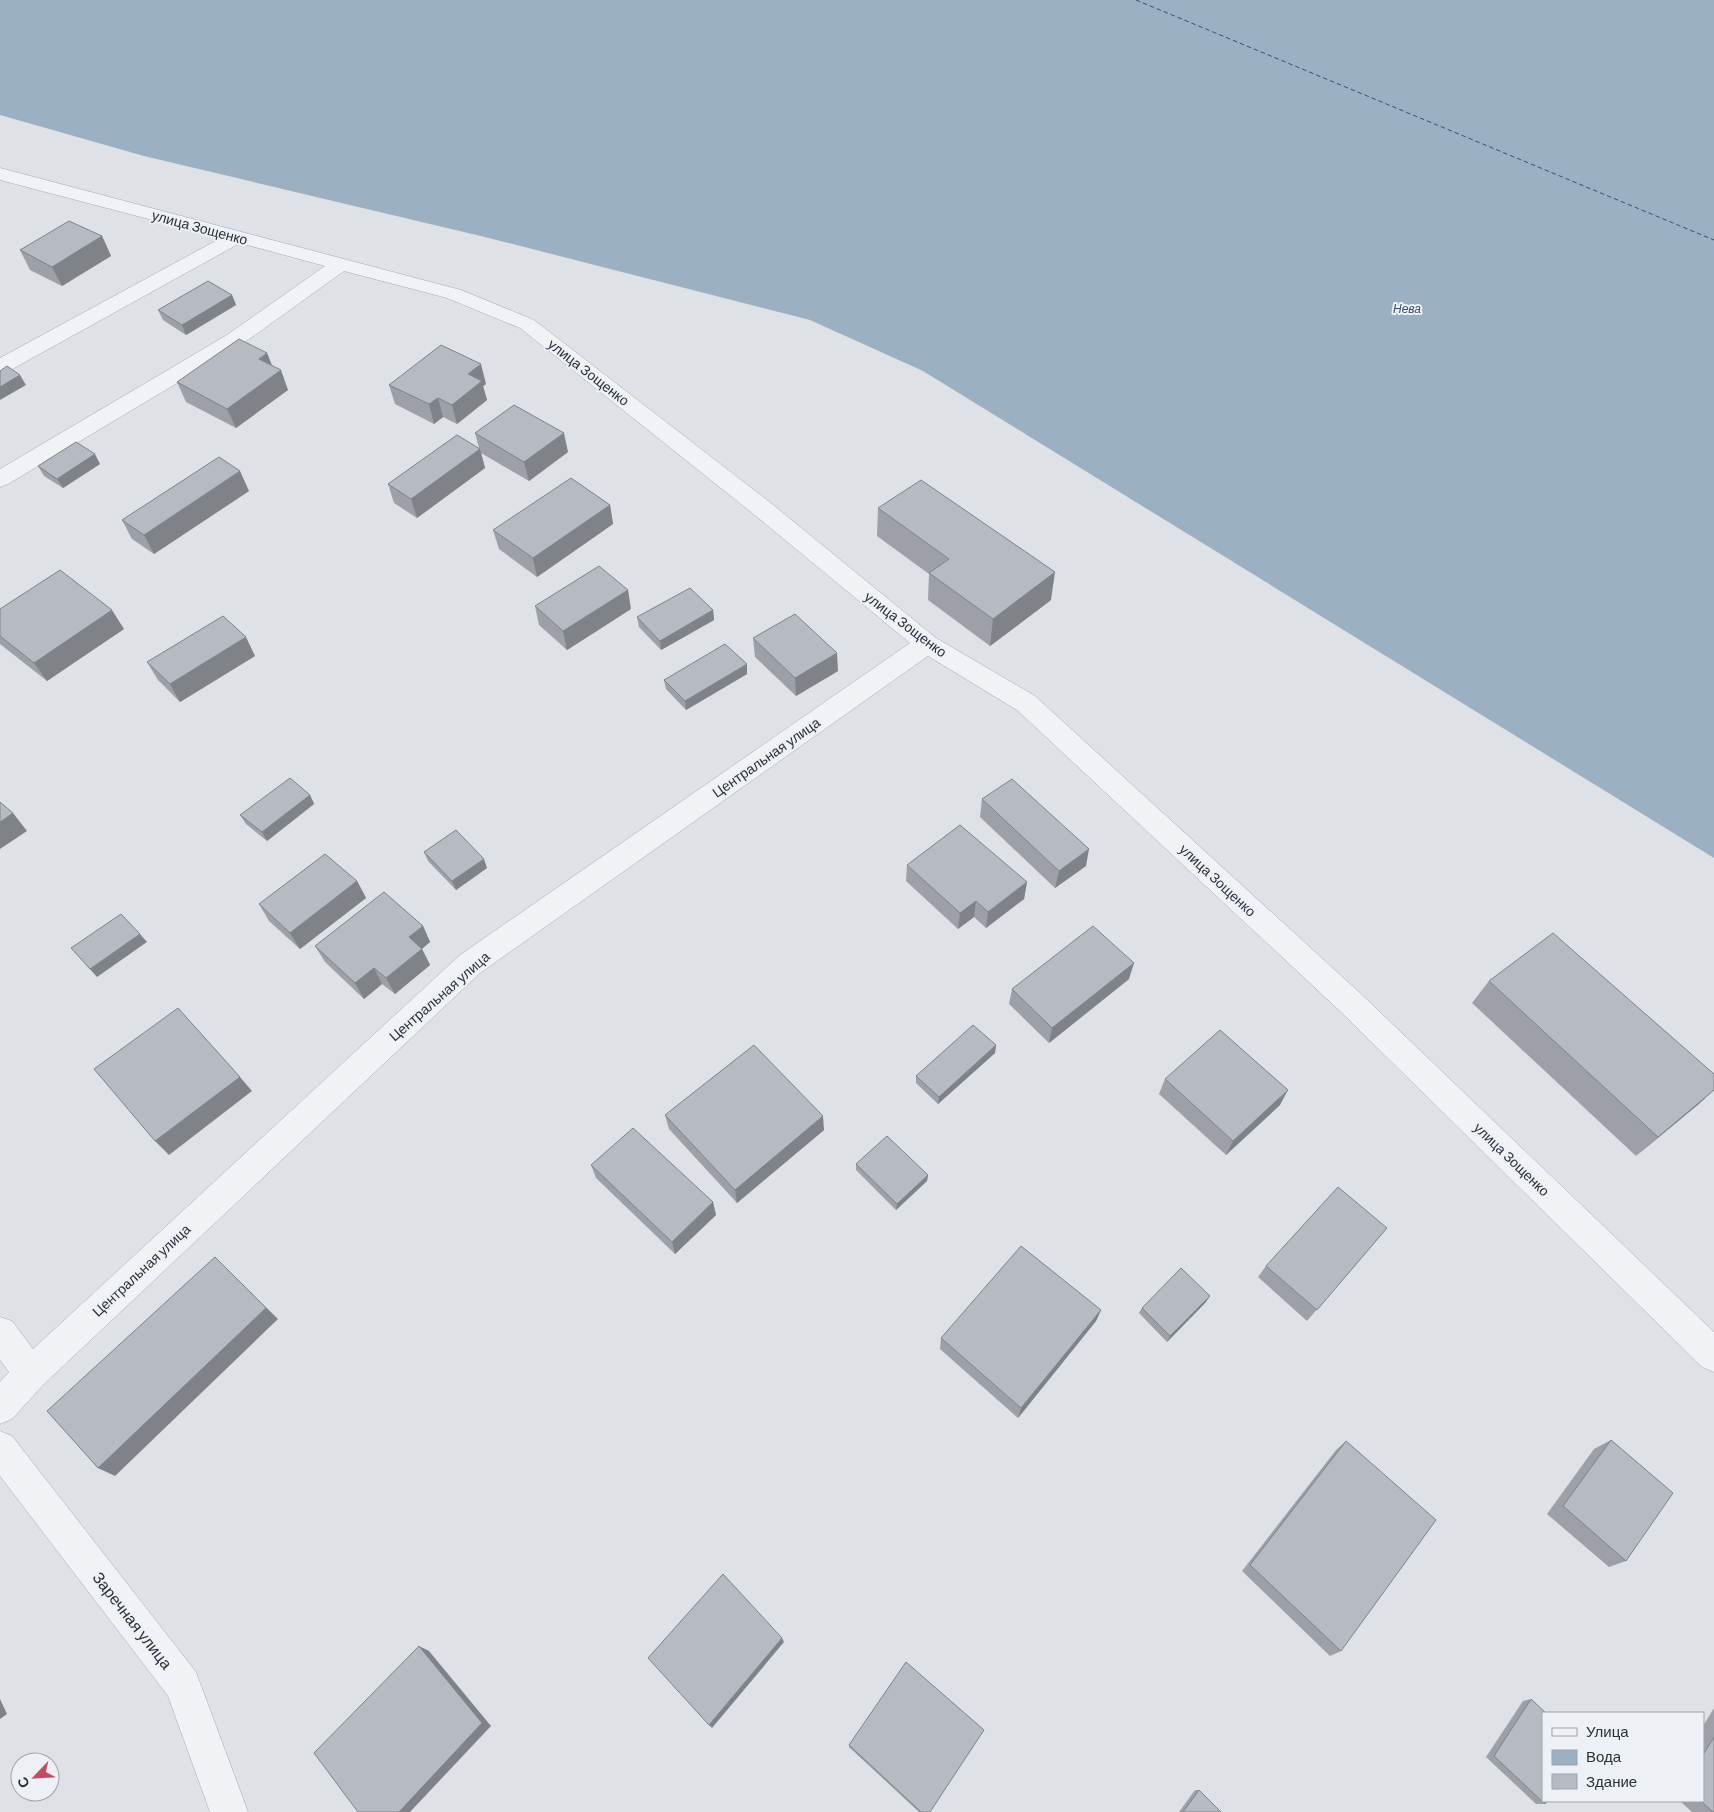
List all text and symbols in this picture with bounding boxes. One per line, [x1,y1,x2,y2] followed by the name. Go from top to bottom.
[150,206,250,248] street label: улица Зощенко
[1393,301,1421,315] water label: Нева
[545,335,633,409] street label: улица Зощенко
[862,588,951,661] street label: улица Зощенко
[709,713,823,801] street label: Центральная улица
[1176,840,1260,920] street label: улица Зощенко
[385,948,493,1044] street label: Центральная улица
[1471,1119,1553,1199] street label: улица Зощенко
[88,1220,194,1320] street label: Центральная улица
[89,1568,177,1672] street label: Заречная улица
[1542,1712,1704,1802] legend
[1586,1722,1629,1740] text: Улица
[1586,1747,1622,1765] text: Вода
[10,1752,60,1802] north arrow
[1586,1772,1637,1790] text: Здание
[13,1775,33,1791] text: С

